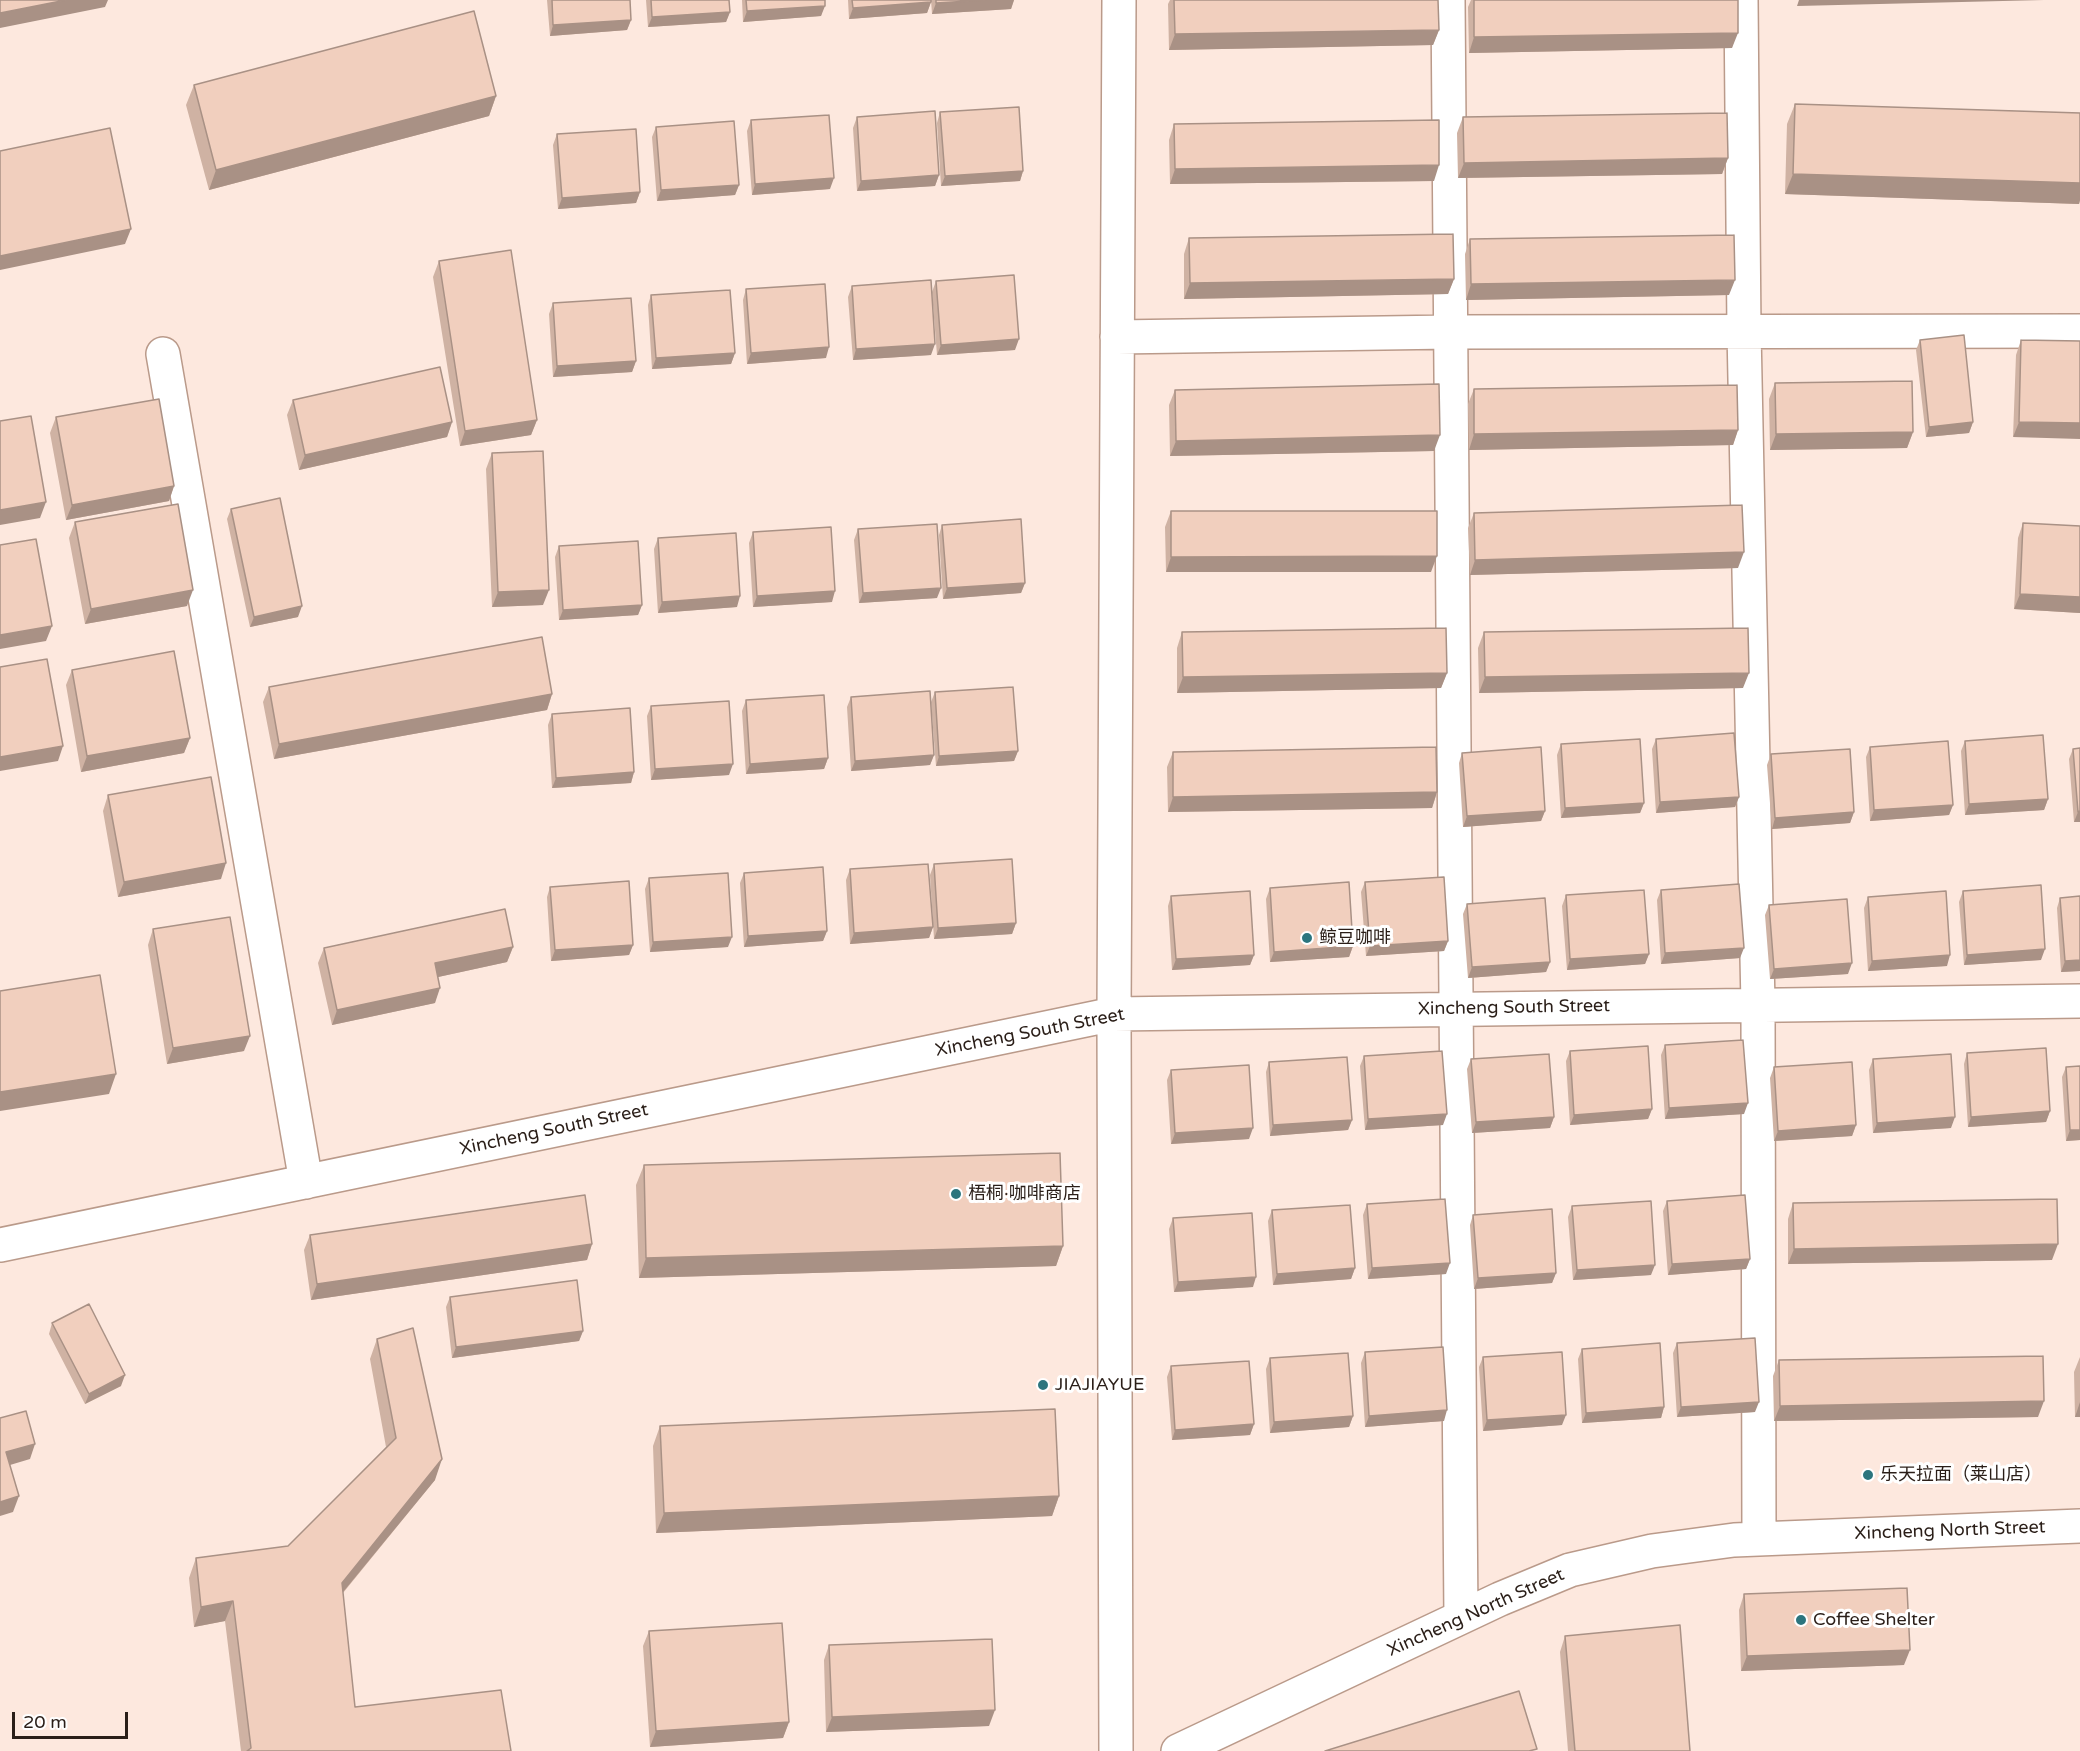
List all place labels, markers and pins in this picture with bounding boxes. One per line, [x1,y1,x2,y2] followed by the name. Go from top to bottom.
[1319,927,1391,949] place label: 鲸豆咖啡
[1300,931,1314,945] marker: 鲸豆咖啡
[968,1183,1081,1205] place label: 梧桐·咖啡商店
[949,1187,963,1201] marker: 梧桐·咖啡商店
[1055,1374,1144,1396] place label: JIAJIAYUE
[1036,1378,1050,1392] marker: JIAJIAYUE
[1880,1464,2042,1486] place label: 乐天拉面（莱山店）
[1861,1468,1875,1482] marker: 乐天拉面（莱山店）
[1813,1609,1935,1631] place label: Coffee Shelter
[1794,1613,1808,1627] marker: Coffee Shelter

